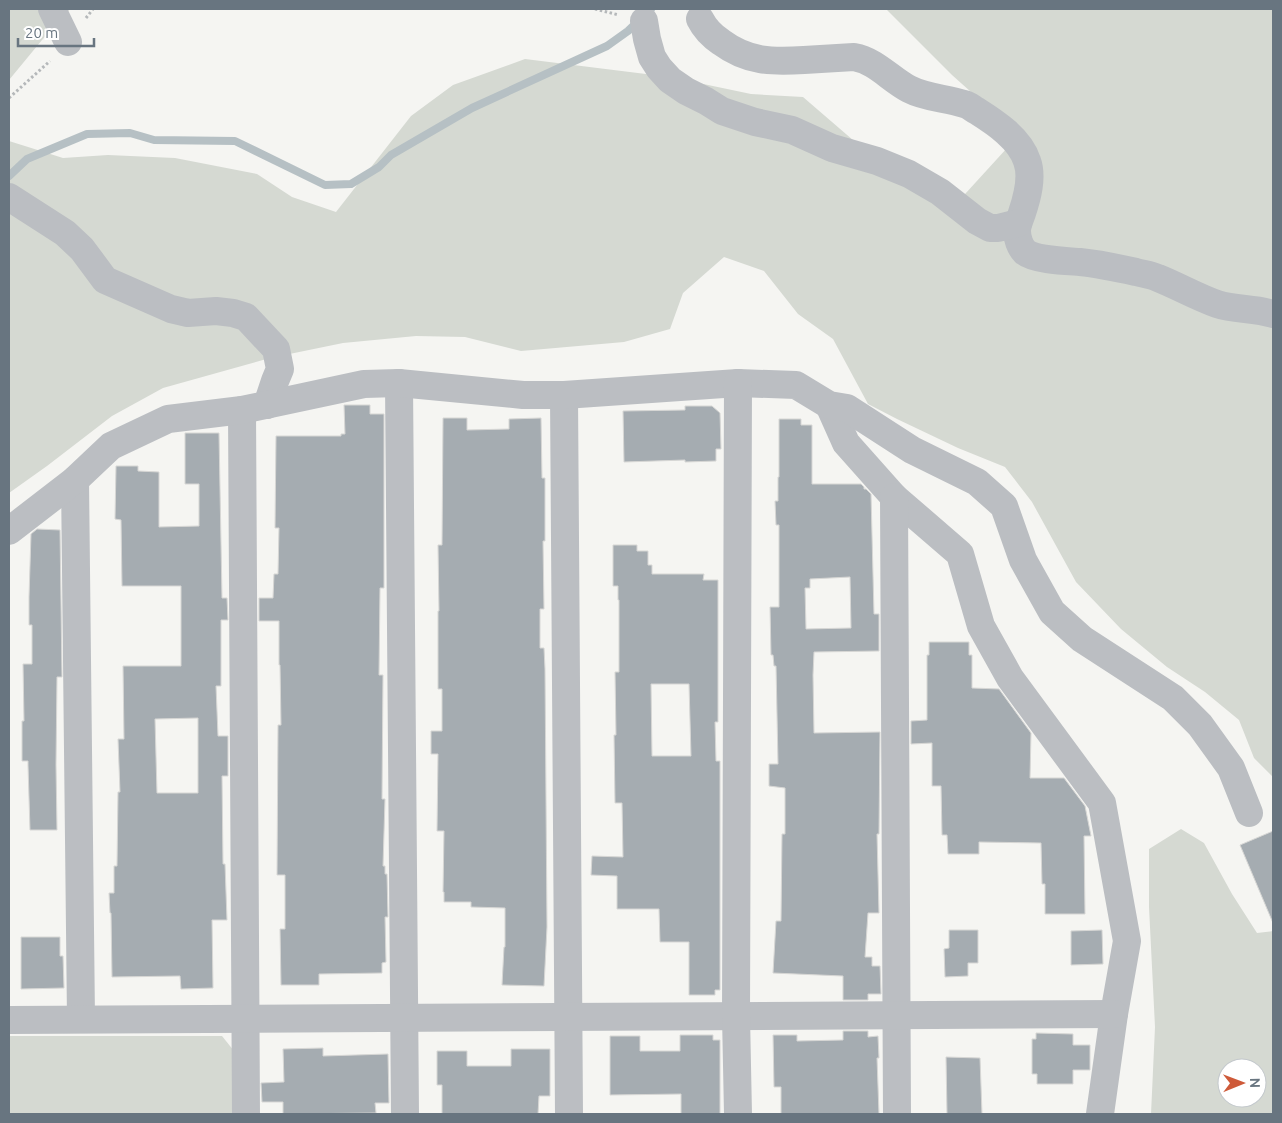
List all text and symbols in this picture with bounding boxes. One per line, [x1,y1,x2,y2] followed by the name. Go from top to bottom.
[18,15,94,47] scale bar
[25,24,58,41] text: 20 m
[1217,1058,1267,1108] north arrow
[1247,1077,1263,1088] text: N

